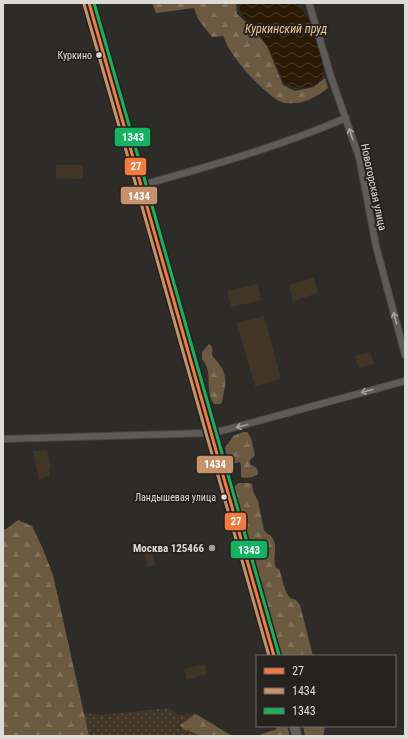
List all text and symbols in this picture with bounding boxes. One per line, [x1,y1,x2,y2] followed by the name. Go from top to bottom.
[245,22,327,36] water label: Куркинский пруд
[57,50,92,61] place label: Куркино
[94,50,104,60] marker: Куркино
[114,127,151,147] line badge: 1343
[347,128,354,141] one-way arrow
[122,131,145,144] text: 1343
[358,143,389,232] street label: Новогорская улица
[124,157,147,176] line badge: 27
[130,160,142,173] text: 27
[120,186,158,205] line badge: 1434
[128,190,151,203] text: 1434
[391,312,398,325] one-way arrow
[361,388,374,395] one-way arrow
[236,422,249,430] one-way arrow
[196,455,234,474] line badge: 1434
[204,458,227,471] text: 1434
[135,492,216,503] place label: Ландышевая улица
[219,492,229,502] marker: Ландышевая улица
[224,512,247,531] line badge: 27
[230,515,242,528] text: 27
[230,540,268,559] line badge: 1343
[133,542,204,555] place label: Москва 125466
[207,543,217,553] marker: Москва 125466
[238,544,261,557] text: 1343
[256,655,396,727] legend
[292,664,304,678] text: 27
[292,684,316,698] text: 1434
[292,704,316,718] text: 1343

